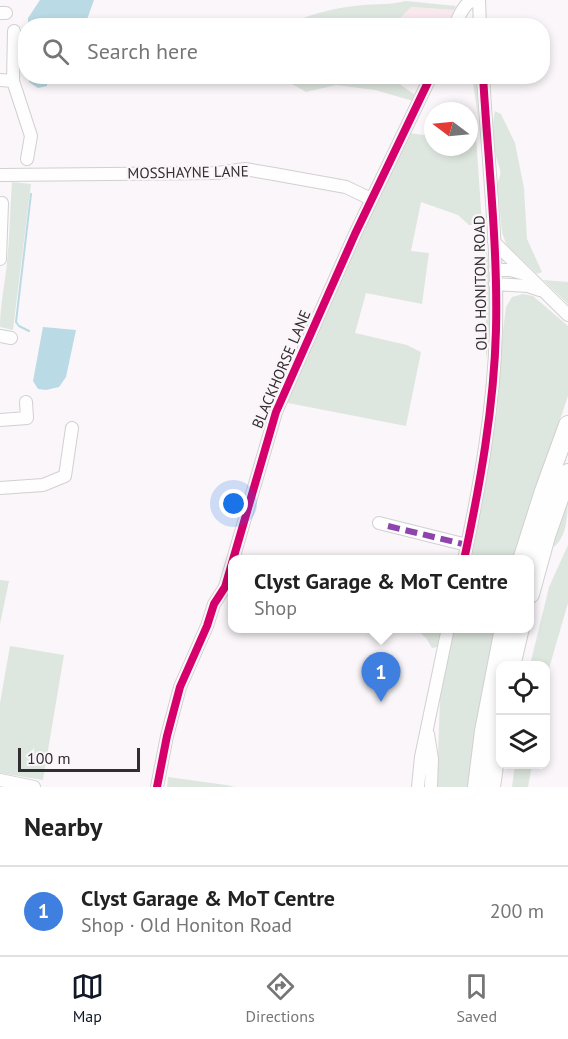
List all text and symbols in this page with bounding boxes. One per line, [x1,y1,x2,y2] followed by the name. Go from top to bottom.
[18,18,550,84] search box
[39,35,72,68] icon: search
[87,37,198,65] text: Search here
[424,102,478,156] north arrow
[127,161,249,183] street label: MOSSHAYNE LANE
[469,215,491,351] street label: OLD HONITON ROAD
[247,307,315,431] street label: BLACKHORSE LANE
[219,489,248,518] your location
[228,555,534,633] popup
[254,567,508,595] text: Clyst Garage & MoT Centre
[254,595,297,621] text: Shop
[362,652,400,702] pin: 1
[496,661,550,769] map controls
[496,661,550,715] button: locate
[496,715,550,769] button: layers
[18,745,140,772] scale bar
[27,748,70,768] text: 100 m
[24,810,102,843] text: Nearby
[81,884,335,912] text: Clyst Garage & MoT Centre
[38,898,49,924] text: 1
[490,898,544,924] text: 200 m
[81,912,292,938] text: Shop · Old Honiton Road
[71,970,104,1026] tab: Map
[246,970,315,1026] tab: Directions
[456,970,497,1026] tab: Saved

